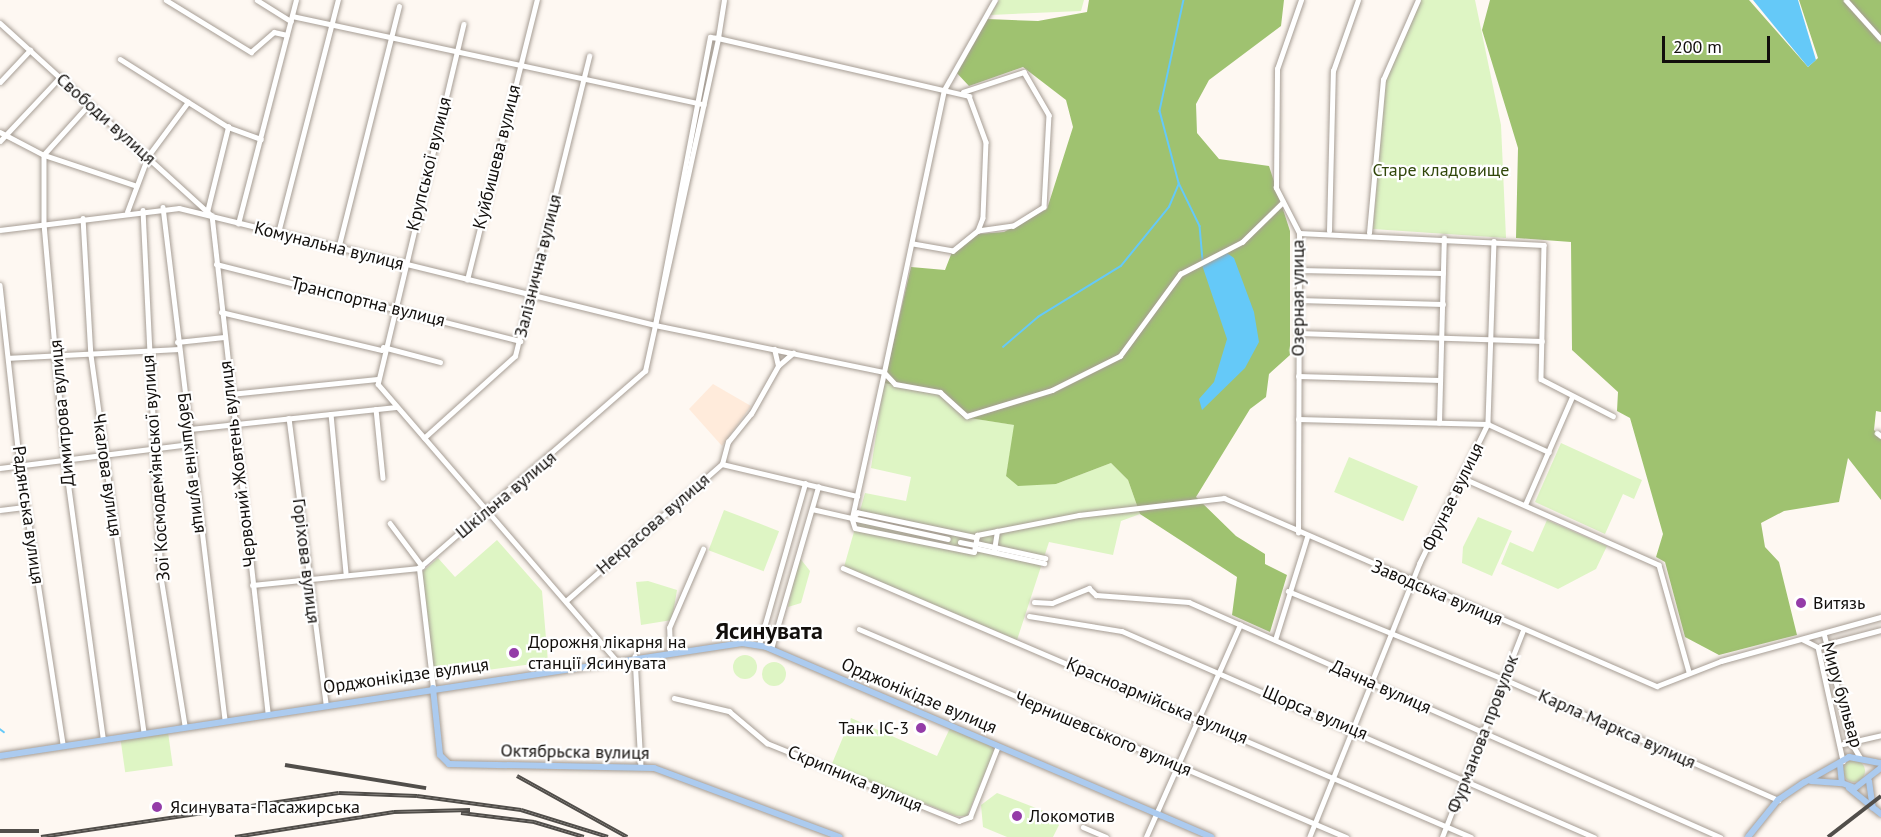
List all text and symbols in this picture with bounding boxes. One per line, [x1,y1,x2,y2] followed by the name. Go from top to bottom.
[1665,24,1773,62] scale bar
[1673,35,1722,58] text: 200 m
[52,69,160,169] street label: Свободи вулиця
[469,82,525,232] street label: Куйбишева вулиця
[402,95,456,233] street label: Крупської вулиця
[1373,159,1509,181] park label: Старе кладовище
[510,192,566,340] street label: Залізнична вулиця
[252,217,406,275] street label: Комунальна вулиця
[1287,240,1309,356] street label: Озерная улица
[289,272,447,332] street label: Транспортна вулиця
[45,339,79,487] street label: Димитрова вулиця
[137,354,175,582] street label: Зої Космодем’янської вулиця
[215,359,261,569] street label: Червоний Жовтень вулиця
[173,392,211,534] street label: Бабушкіна вулиця
[88,412,126,538] street label: Чкалова вулиця
[1417,439,1489,555] street label: Фрунзе вулиця
[8,444,48,586] street label: Радянська вулиця
[451,447,561,543] street label: Шкільна вулиця
[592,469,714,579] street label: Некрасова вулиця
[288,497,324,625] street label: Горіхова вулиця
[1368,556,1506,630] street label: Заводська вулиця
[1813,592,1865,614] place label: Витязь
[1794,596,1808,610] marker: Витязь
[715,617,823,645] district label: Ясинувата
[528,632,686,674] place label: Дорожня лікарня на станції Ясинувата
[1817,639,1867,751] street label: Миру бульвар
[505,644,523,662] marker: Дорожня лікарня на станції Ясинувата
[1443,652,1523,816] street label: Фурманова провулок
[838,653,1000,739] street label: Орджонікідзе вулиця
[1063,653,1251,749] street label: Красноармійська вулиця
[322,654,490,698] street label: Орджонікідзе вулиця
[1327,655,1435,719] street label: Дачна вулиця
[1259,681,1371,745] street label: Щорса вулиця
[1535,685,1699,773] street label: Карла Маркса вулиця
[1011,687,1195,781] street label: Чернишевського вулиця
[839,717,909,739] place label: Танк ІС-3
[914,721,928,735] marker: Танк ІС-3
[500,740,650,764] street label: Октябрьска вулиця
[784,741,926,817] street label: Скрипника вулиця
[170,796,360,818] place label: Ясинувата-Пасажирська
[148,798,166,816] marker: Ясинувата-Пасажирська
[1029,805,1115,827] place label: Локомотив
[1010,809,1024,823] marker: Локомотив

